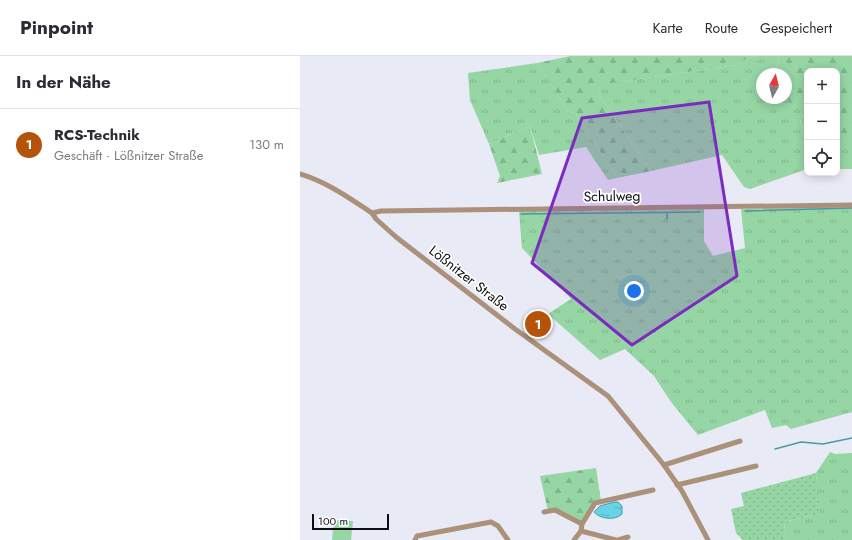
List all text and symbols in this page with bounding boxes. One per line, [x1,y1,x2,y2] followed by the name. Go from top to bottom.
[20,14,93,41] text: Pinpoint
[653,18,683,38] text: Karte
[705,18,738,38] text: Route
[760,18,832,38] text: Gespeichert
[756,68,792,104] north arrow
[804,68,840,176] map controls
[804,68,840,104] button: +
[16,70,111,94] text: In der Nähe
[804,104,840,140] button: −
[54,124,140,146] text: RCS-Technik
[26,135,32,154] text: 1
[249,135,284,154] text: 130 m
[804,140,840,176] button: locate
[54,146,203,165] text: Geschäft · Lößnitzer Straße
[583,186,641,206] street label: Schulweg
[425,240,513,316] street label: Lößnitzer Straße
[624,281,644,301] your location
[525,309,551,339] pin: 1
[312,512,389,531] scale bar
[318,513,348,529] text: 100 m

